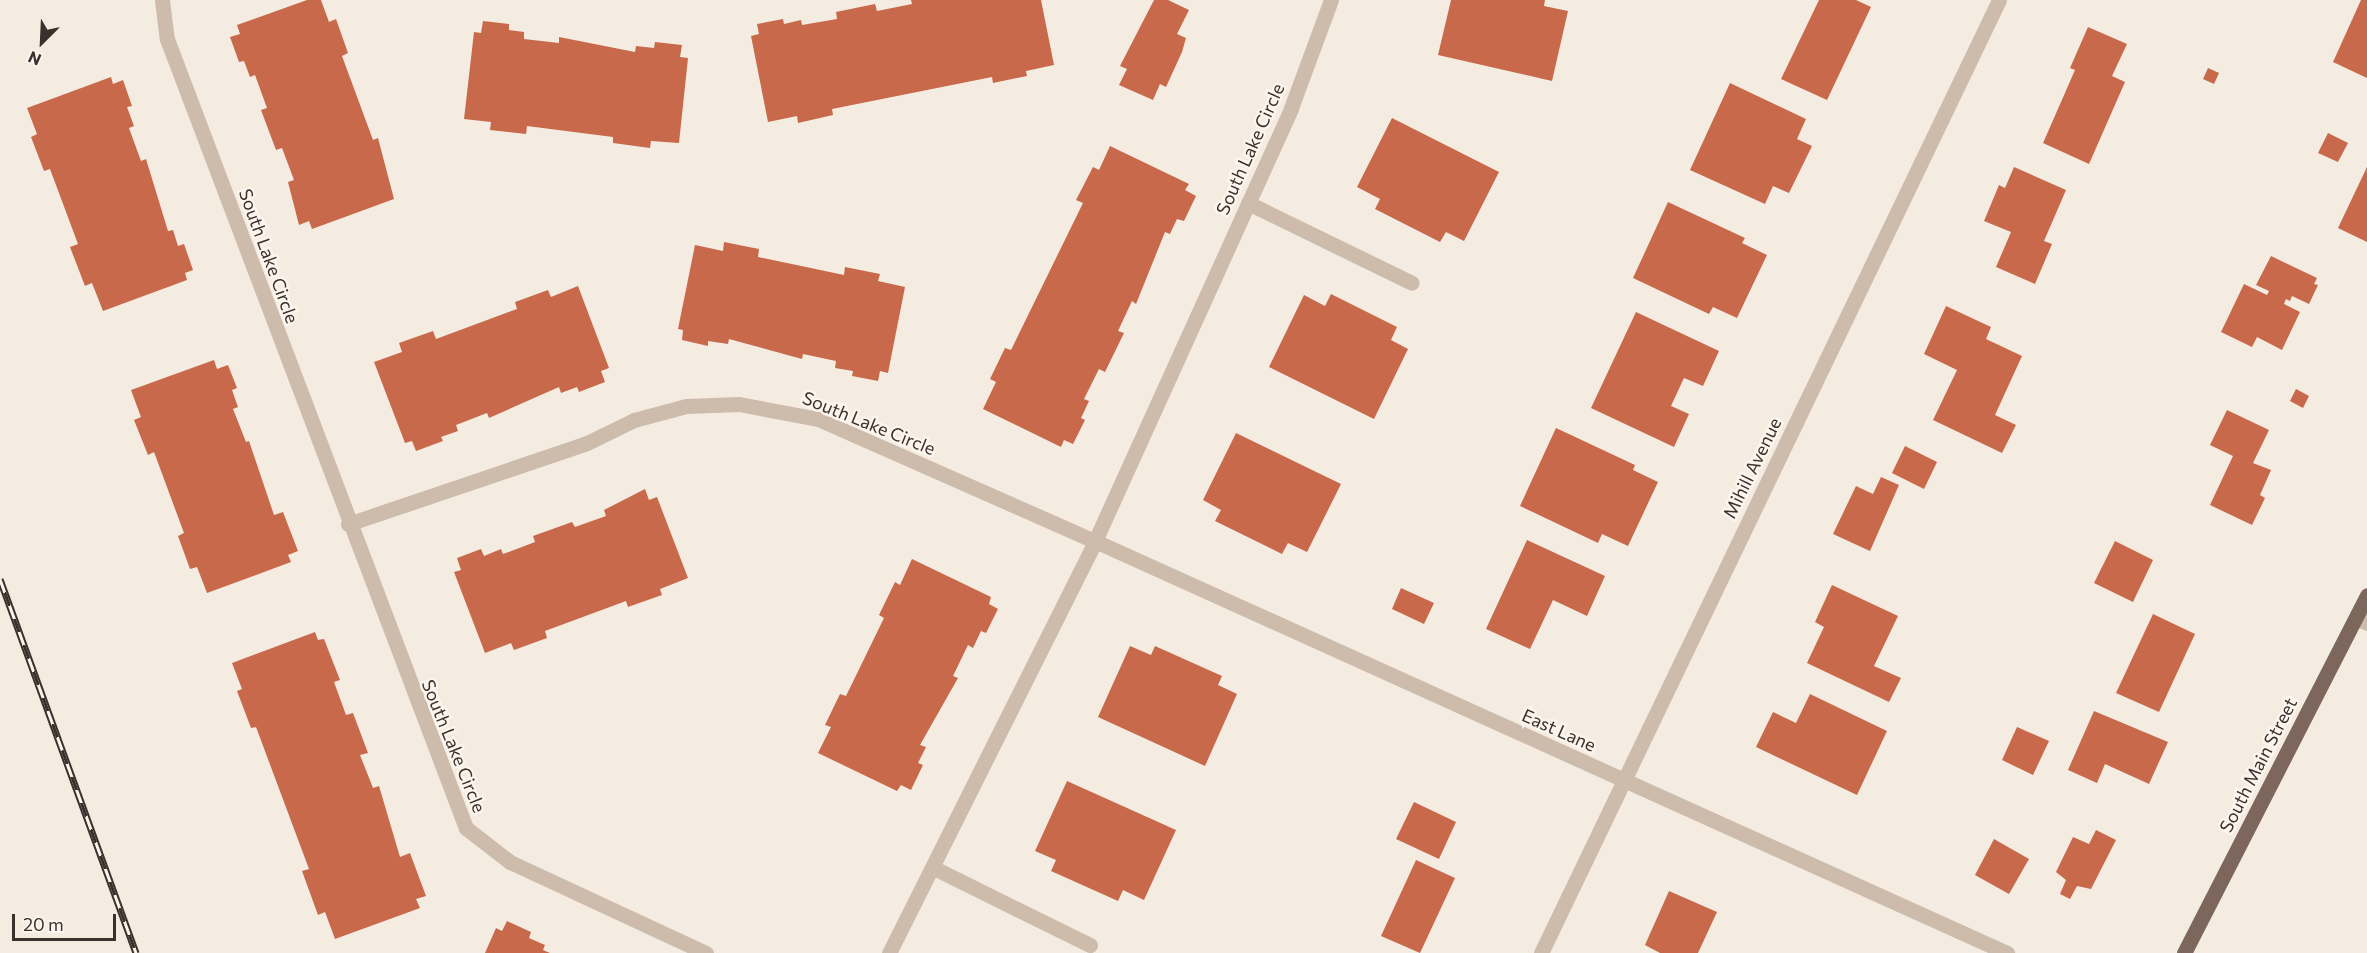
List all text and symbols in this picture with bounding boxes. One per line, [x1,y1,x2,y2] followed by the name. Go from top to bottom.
[12,12,72,72] north arrow
[25,48,44,70] text: N
[1211,80,1289,218] street label: South Lake Circle
[235,186,303,326] street label: South Lake Circle
[799,387,939,459] street label: South Lake Circle
[1718,414,1786,522] street label: Mihill Avenue
[418,676,490,816] street label: South Lake Circle
[2215,694,2301,836] street label: South Main Street
[1519,704,1599,756] street label: East Lane
[15,902,118,940] scale bar
[23,913,64,935] text: 20 m

